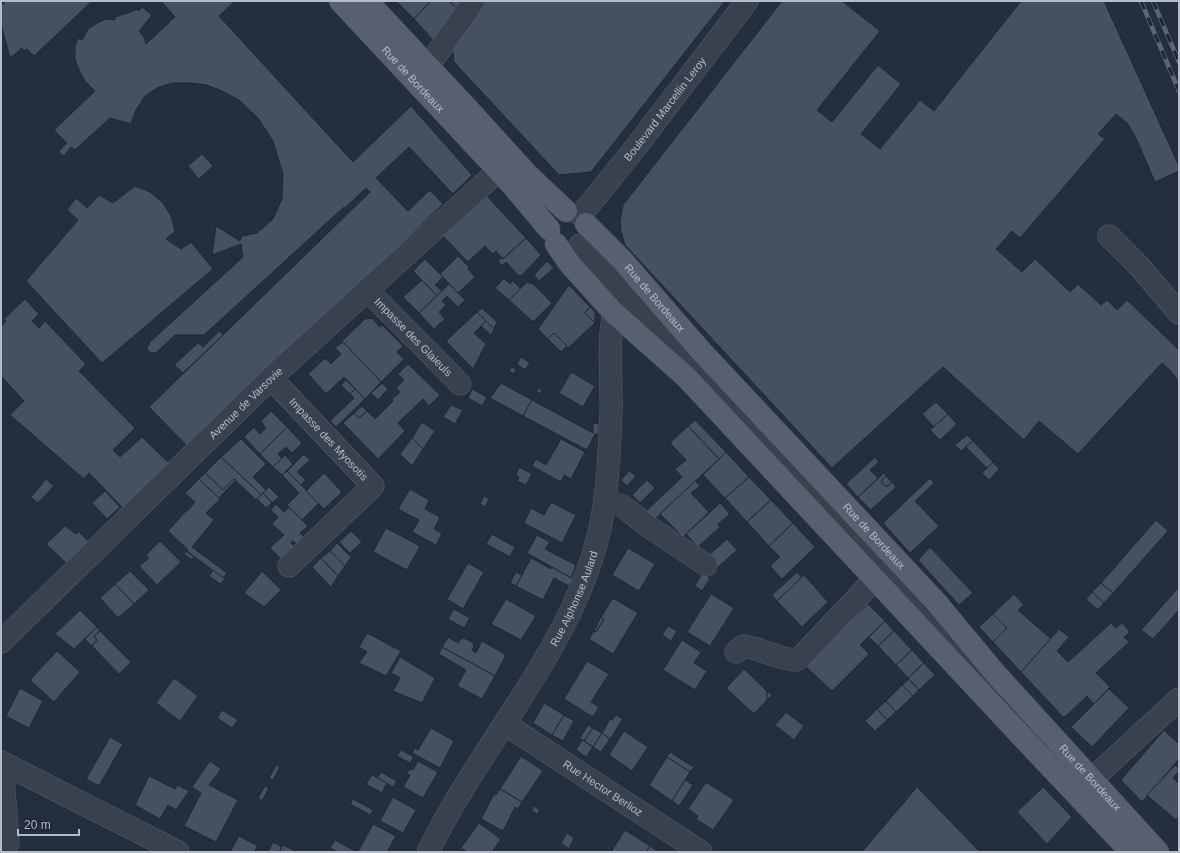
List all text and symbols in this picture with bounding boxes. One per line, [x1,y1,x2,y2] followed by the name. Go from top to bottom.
[379,44,447,115] street label: Rue de Bordeaux
[621,54,708,163] street label: Boulevard Marcellin Leroy
[622,262,688,334] street label: Rue de Bordeaux
[372,295,455,379] street label: Impasse des Glaieuls
[206,365,285,441] street label: Avenue de Varsovie
[287,395,371,483] street label: Impasse des Myosotis
[841,501,908,572] street label: Rue de Bordeaux
[548,550,600,648] street label: Rue Alphonse Aulard
[1057,742,1124,814] street label: Rue de Bordeaux
[561,758,645,818] street label: Rue Hector Berlioz
[18,811,79,837] scale bar
[24,818,51,832] text: 20 m

